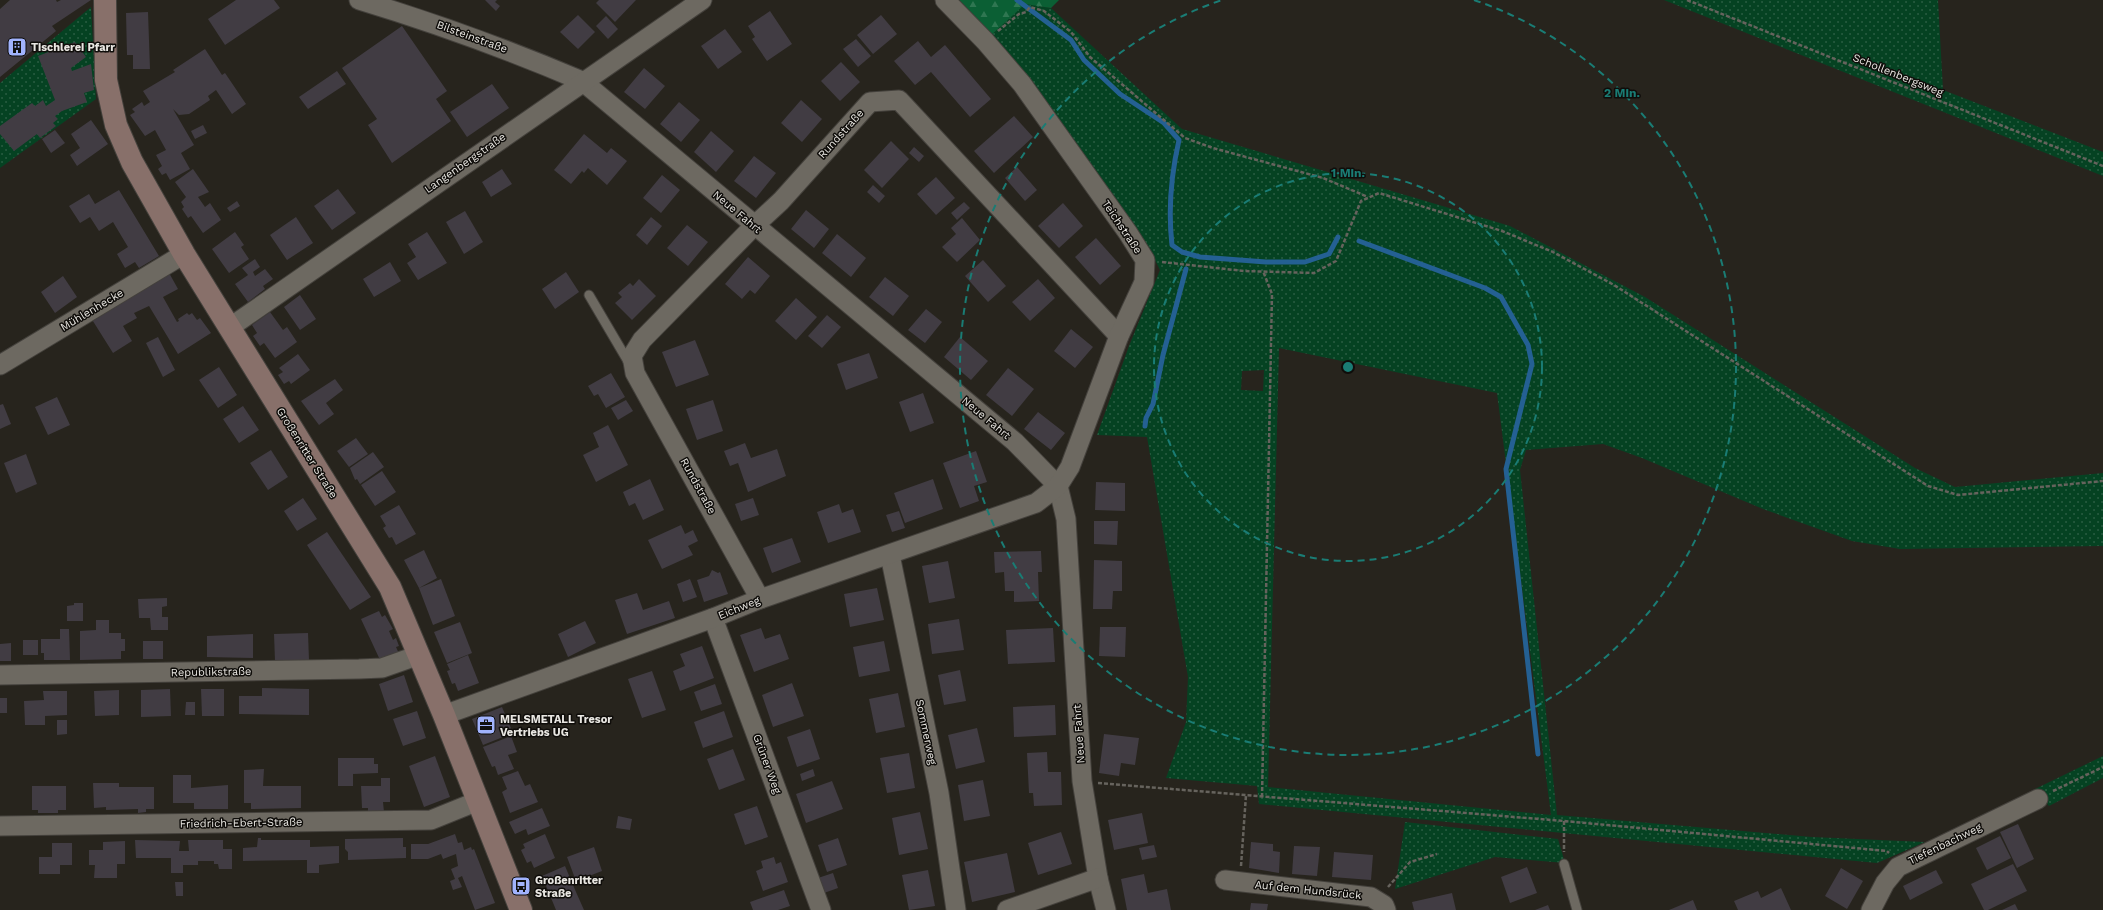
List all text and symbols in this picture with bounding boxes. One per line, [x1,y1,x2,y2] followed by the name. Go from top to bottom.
[435,18,509,56] street label: Bilsteinstraße
[6,36,28,58] building icon: Tischlerei Pfarr
[31,41,115,54] place label: Tischlerei Pfarr
[1851,51,1945,99] street label: Schollenbergsweg
[1604,86,1640,100] text: 2 Min.
[815,107,867,161] street label: Rundstraße
[422,130,508,196] street label: Langenbergstraße
[1331,166,1365,180] text: 1 Min.
[710,188,764,236] street label: Neue Fahrt
[1099,198,1145,256] street label: Teichstraße
[58,286,126,334] street label: Mühlenhecke
[1341,360,1355,374] centre of rings
[959,394,1013,442] street label: Neue Fahrt
[274,405,340,501] street label: Großenritter Straße
[677,456,719,516] street label: Rundstraße
[716,594,762,622] street label: Eichweg
[171,665,251,679] street label: Republikstraße
[913,698,939,766] street label: Sommerweg
[1070,704,1088,764] street label: Neue Fahrt
[500,713,612,739] place label: MELSMETALL Tresor Vertriebs UG
[475,714,497,736] office icon: MELSMETALL Tresor Vertriebs UG
[750,732,784,796] street label: Grüner Weg
[180,815,302,831] street label: Friedrich-Ebert-Straße
[1906,821,1984,867] street label: Tiefenbachweg
[535,874,603,900] place label: Großenritter Straße
[510,875,532,897] bus stop icon: Großenritter Straße
[1254,878,1362,902] street label: Auf dem Hundsrück

